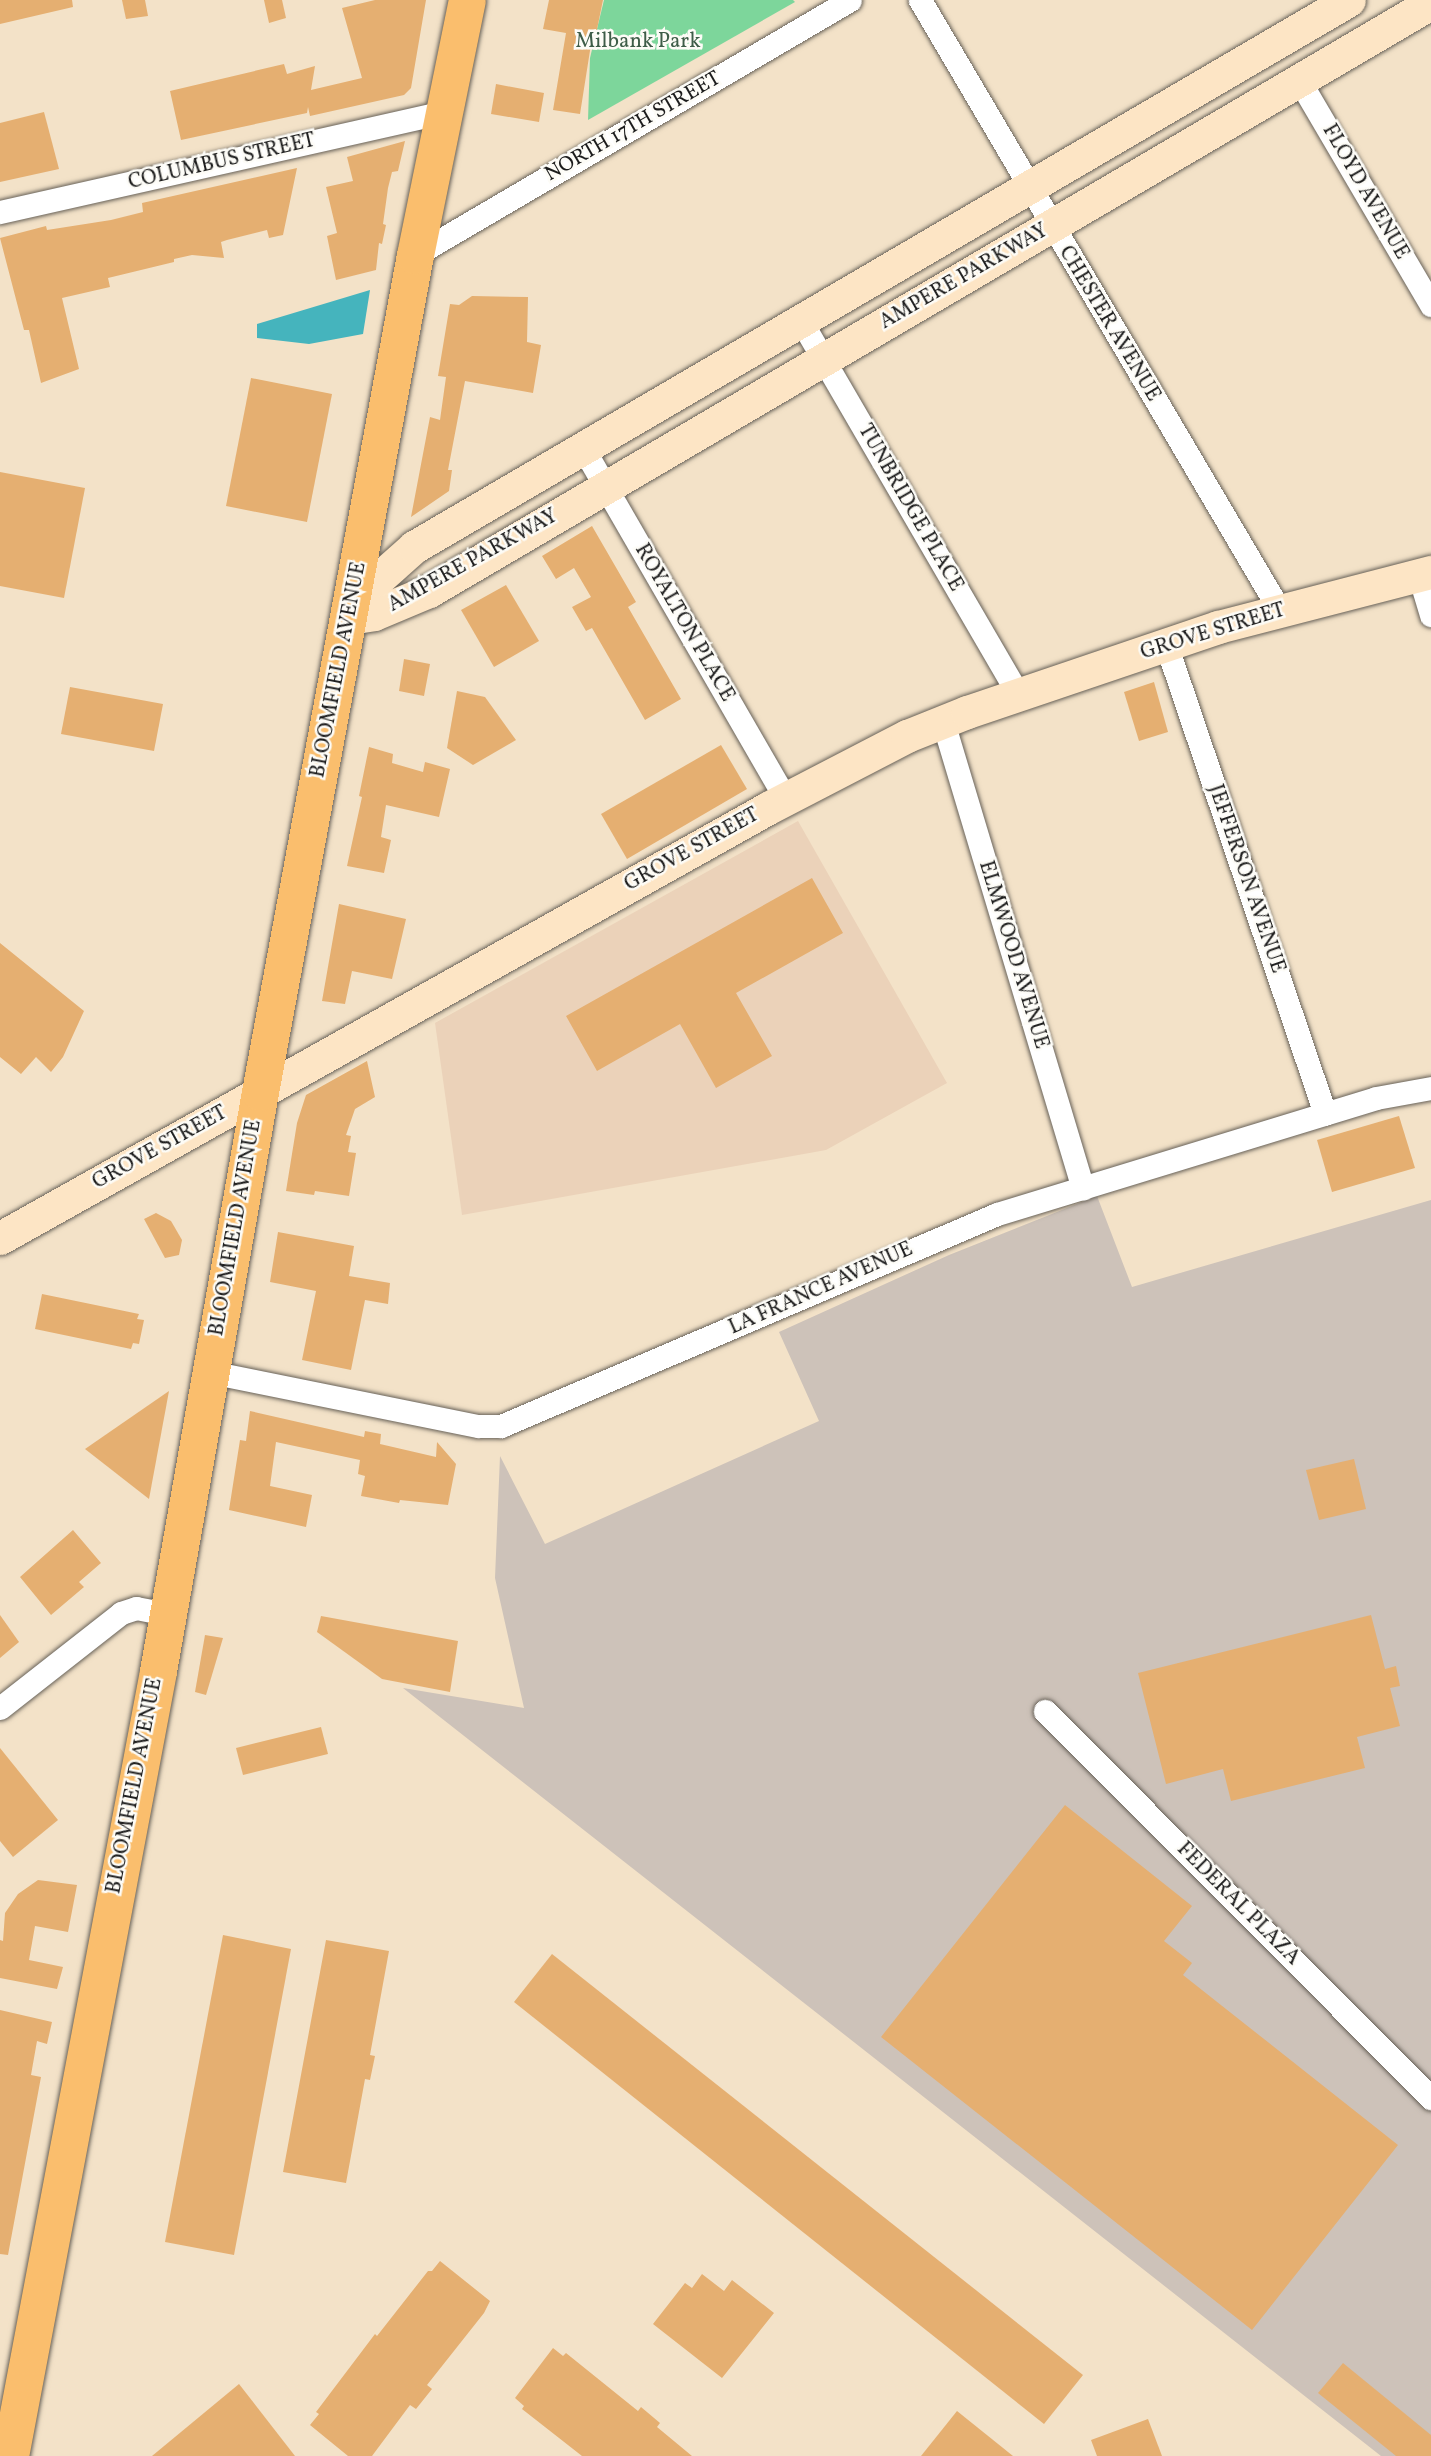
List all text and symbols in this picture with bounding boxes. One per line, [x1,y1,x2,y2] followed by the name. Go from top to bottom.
[575,29,701,55] park label: Milbank Park
[541,66,725,188] street label: NORTH 17TH STREET
[1316,120,1414,264] street label: FLOYD AVENUE
[126,128,318,196] street label: COLUMBUS STREET
[875,219,1053,335] street label: AMPERE PARKWAY
[1053,242,1165,406] street label: CHESTER AVENUE
[852,420,968,596] street label: TUNBRIDGE PLACE
[384,504,562,618] street label: AMPERE PARKWAY
[628,539,740,707] street label: ROYALTON PLACE
[306,560,372,780] street label: BLOOMFIELD AVENUE
[1138,598,1288,666] street label: GROVE STREET
[1202,781,1290,977] street label: JEFFERSON AVENUE
[620,803,764,897] street label: GROVE STREET
[972,858,1054,1052] street label: ELMWOOD AVENUE
[88,1101,232,1195] street label: GROVE STREET
[205,1118,267,1338] street label: BLOOMFIELD AVENUE
[725,1237,917,1341] street label: LA FRANCE AVENUE
[102,1676,168,1896] street label: BLOOMFIELD AVENUE
[1171,1837,1305,1971] street label: FEDERAL PLAZA

